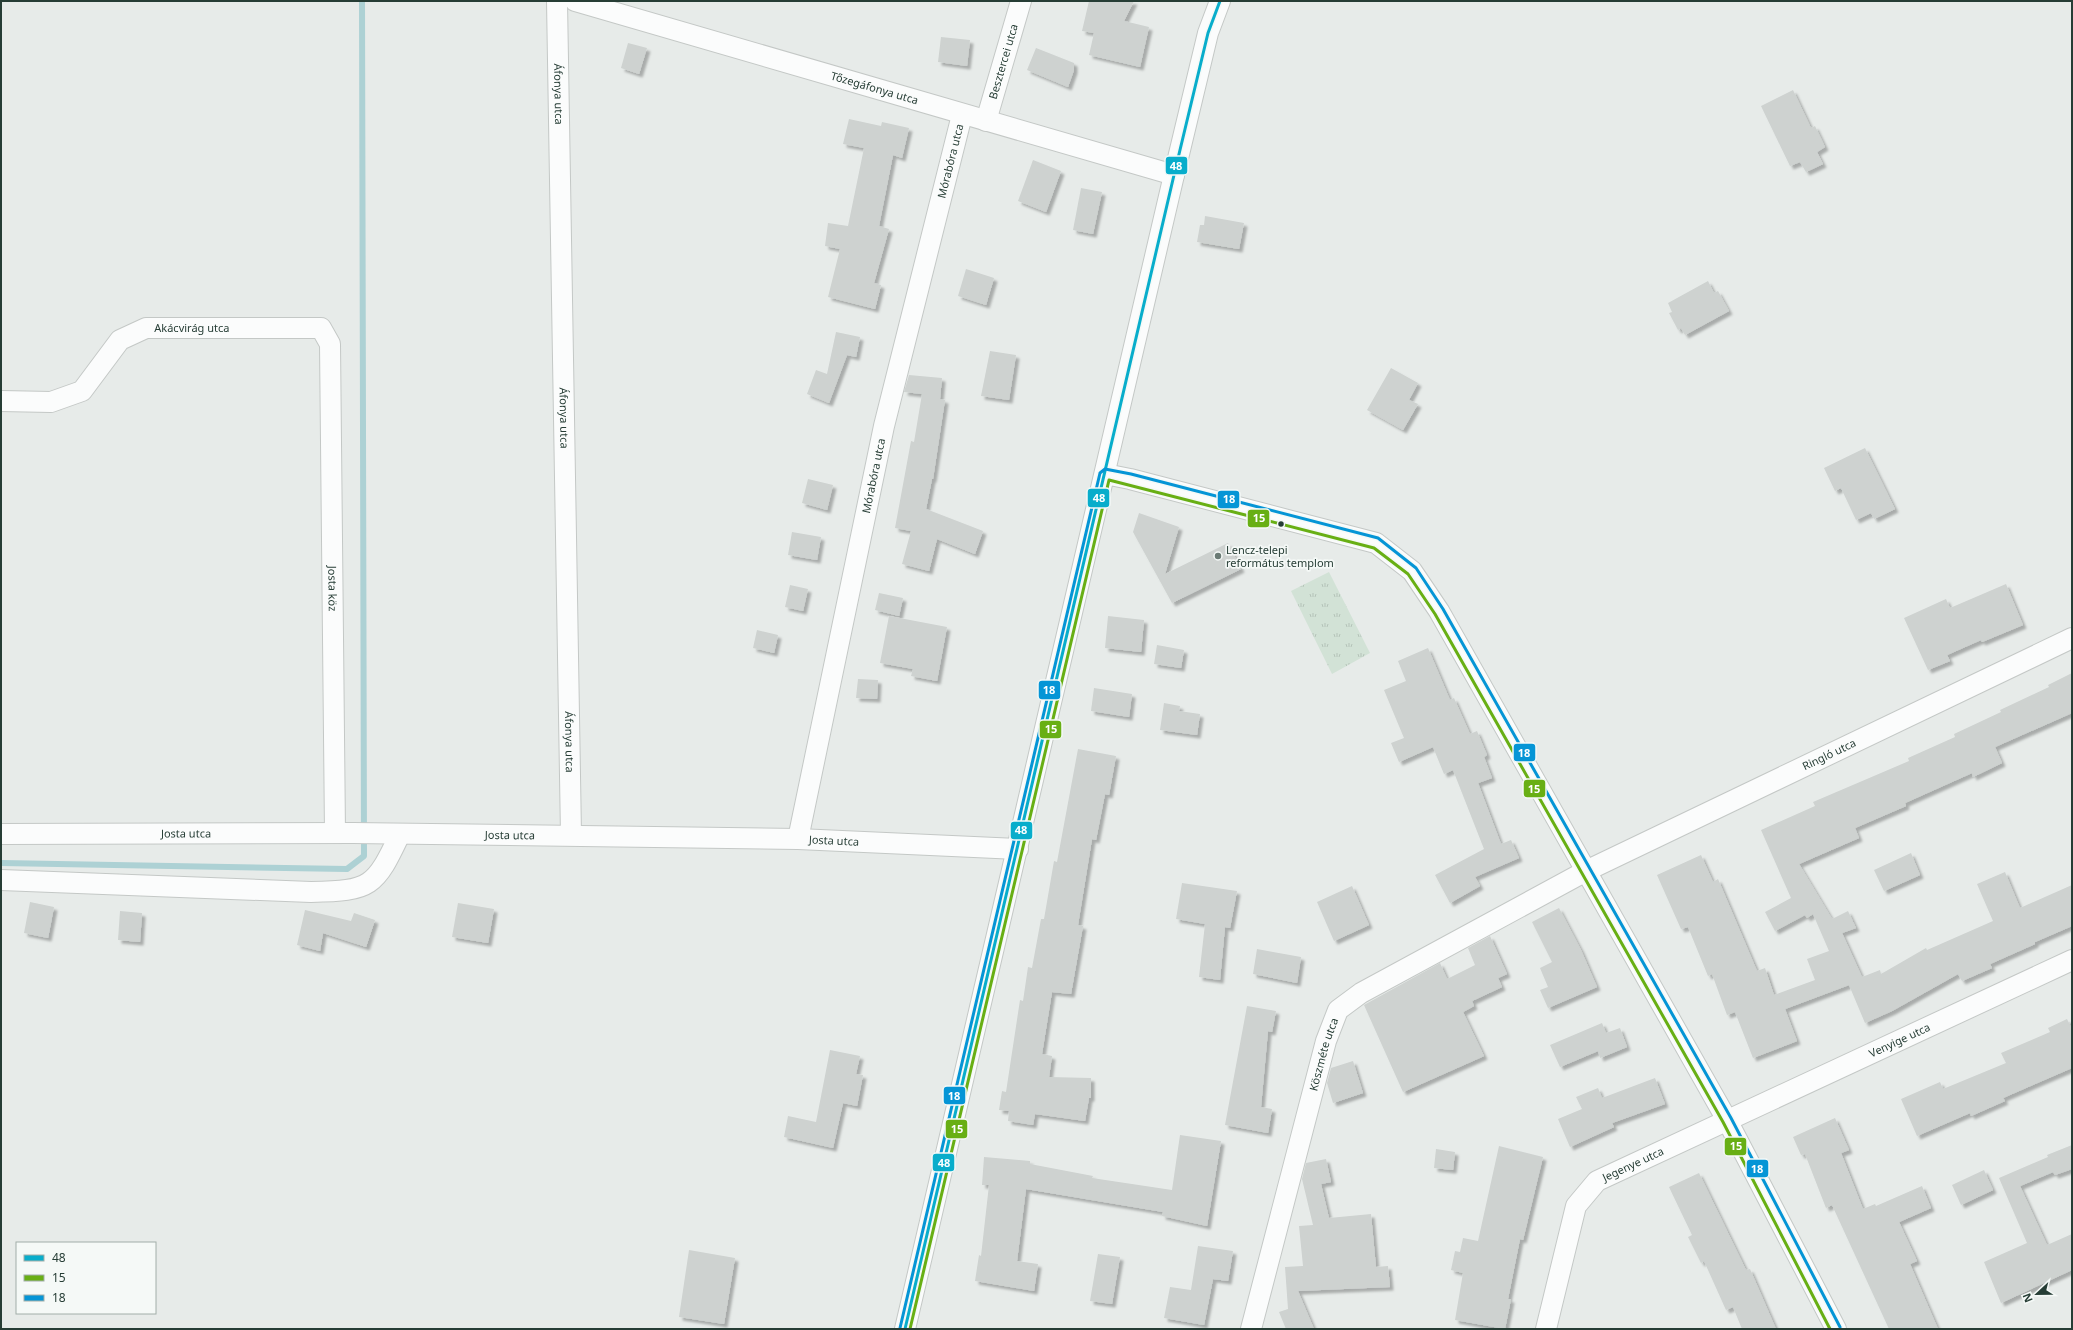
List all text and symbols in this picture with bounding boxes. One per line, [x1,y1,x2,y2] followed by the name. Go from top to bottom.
[985,22,1021,101] street label: Besztercei utca
[551,63,567,125] street label: Áfonya utca
[829,68,920,107] street label: Tőzegáfonya utca
[933,122,967,200] street label: Mórabóra utca
[1165,156,1188,175] line badge: 48
[1170,158,1182,173] text: 48
[154,320,229,335] street label: Akácvirág utca
[556,387,573,449] street label: Áfonya utca
[858,437,888,515] street label: Mórabóra utca
[1087,488,1110,508] line badge: 48
[1093,490,1105,505] text: 48
[1217,490,1240,509] line badge: 18
[1223,491,1235,506] text: 18
[1247,509,1270,528] line badge: 15
[1253,510,1265,525] text: 15
[1276,519,1286,529] unlabelled marker
[1226,542,1334,570] place label: Lencz-telepi református templom
[1213,551,1223,561] marker: Lencz-telepi református templom
[325,565,341,611] street label: Josta köz
[1038,680,1061,700] line badge: 18
[1043,682,1055,697] text: 18
[562,711,578,773] street label: Áfonya utca
[1039,720,1062,739] line badge: 15
[1045,721,1057,736] text: 15
[1800,735,1858,773] street label: Ringló utca
[1513,743,1536,762] line badge: 18
[1518,745,1530,760] text: 18
[1523,779,1546,798] line badge: 15
[1528,781,1540,796] text: 15
[1010,821,1033,840] line badge: 48
[1015,822,1027,837] text: 48
[160,825,211,841] street label: Josta utca
[484,827,535,842] street label: Josta utca
[808,831,859,849] street label: Josta utca
[1305,1015,1341,1093] street label: Köszméte utca
[1866,1019,1932,1060] street label: Venyige utca
[943,1086,966,1105] line badge: 18
[948,1088,960,1103] text: 18
[945,1119,968,1139] line badge: 15
[951,1121,963,1136] text: 15
[1724,1137,1747,1156] line badge: 15
[1730,1138,1742,1153] text: 15
[1599,1143,1666,1185] street label: Jegenye utca
[932,1153,955,1172] line badge: 48
[938,1155,950,1170] text: 48
[1746,1159,1769,1178] line badge: 18
[1751,1161,1763,1176] text: 18
[16,1242,156,1314] legend
[52,1249,66,1266] text: 48
[52,1269,66,1286] text: 15
[2017,1274,2057,1314] north arrow
[52,1289,66,1306] text: 18
[2019,1291,2036,1305] text: N

